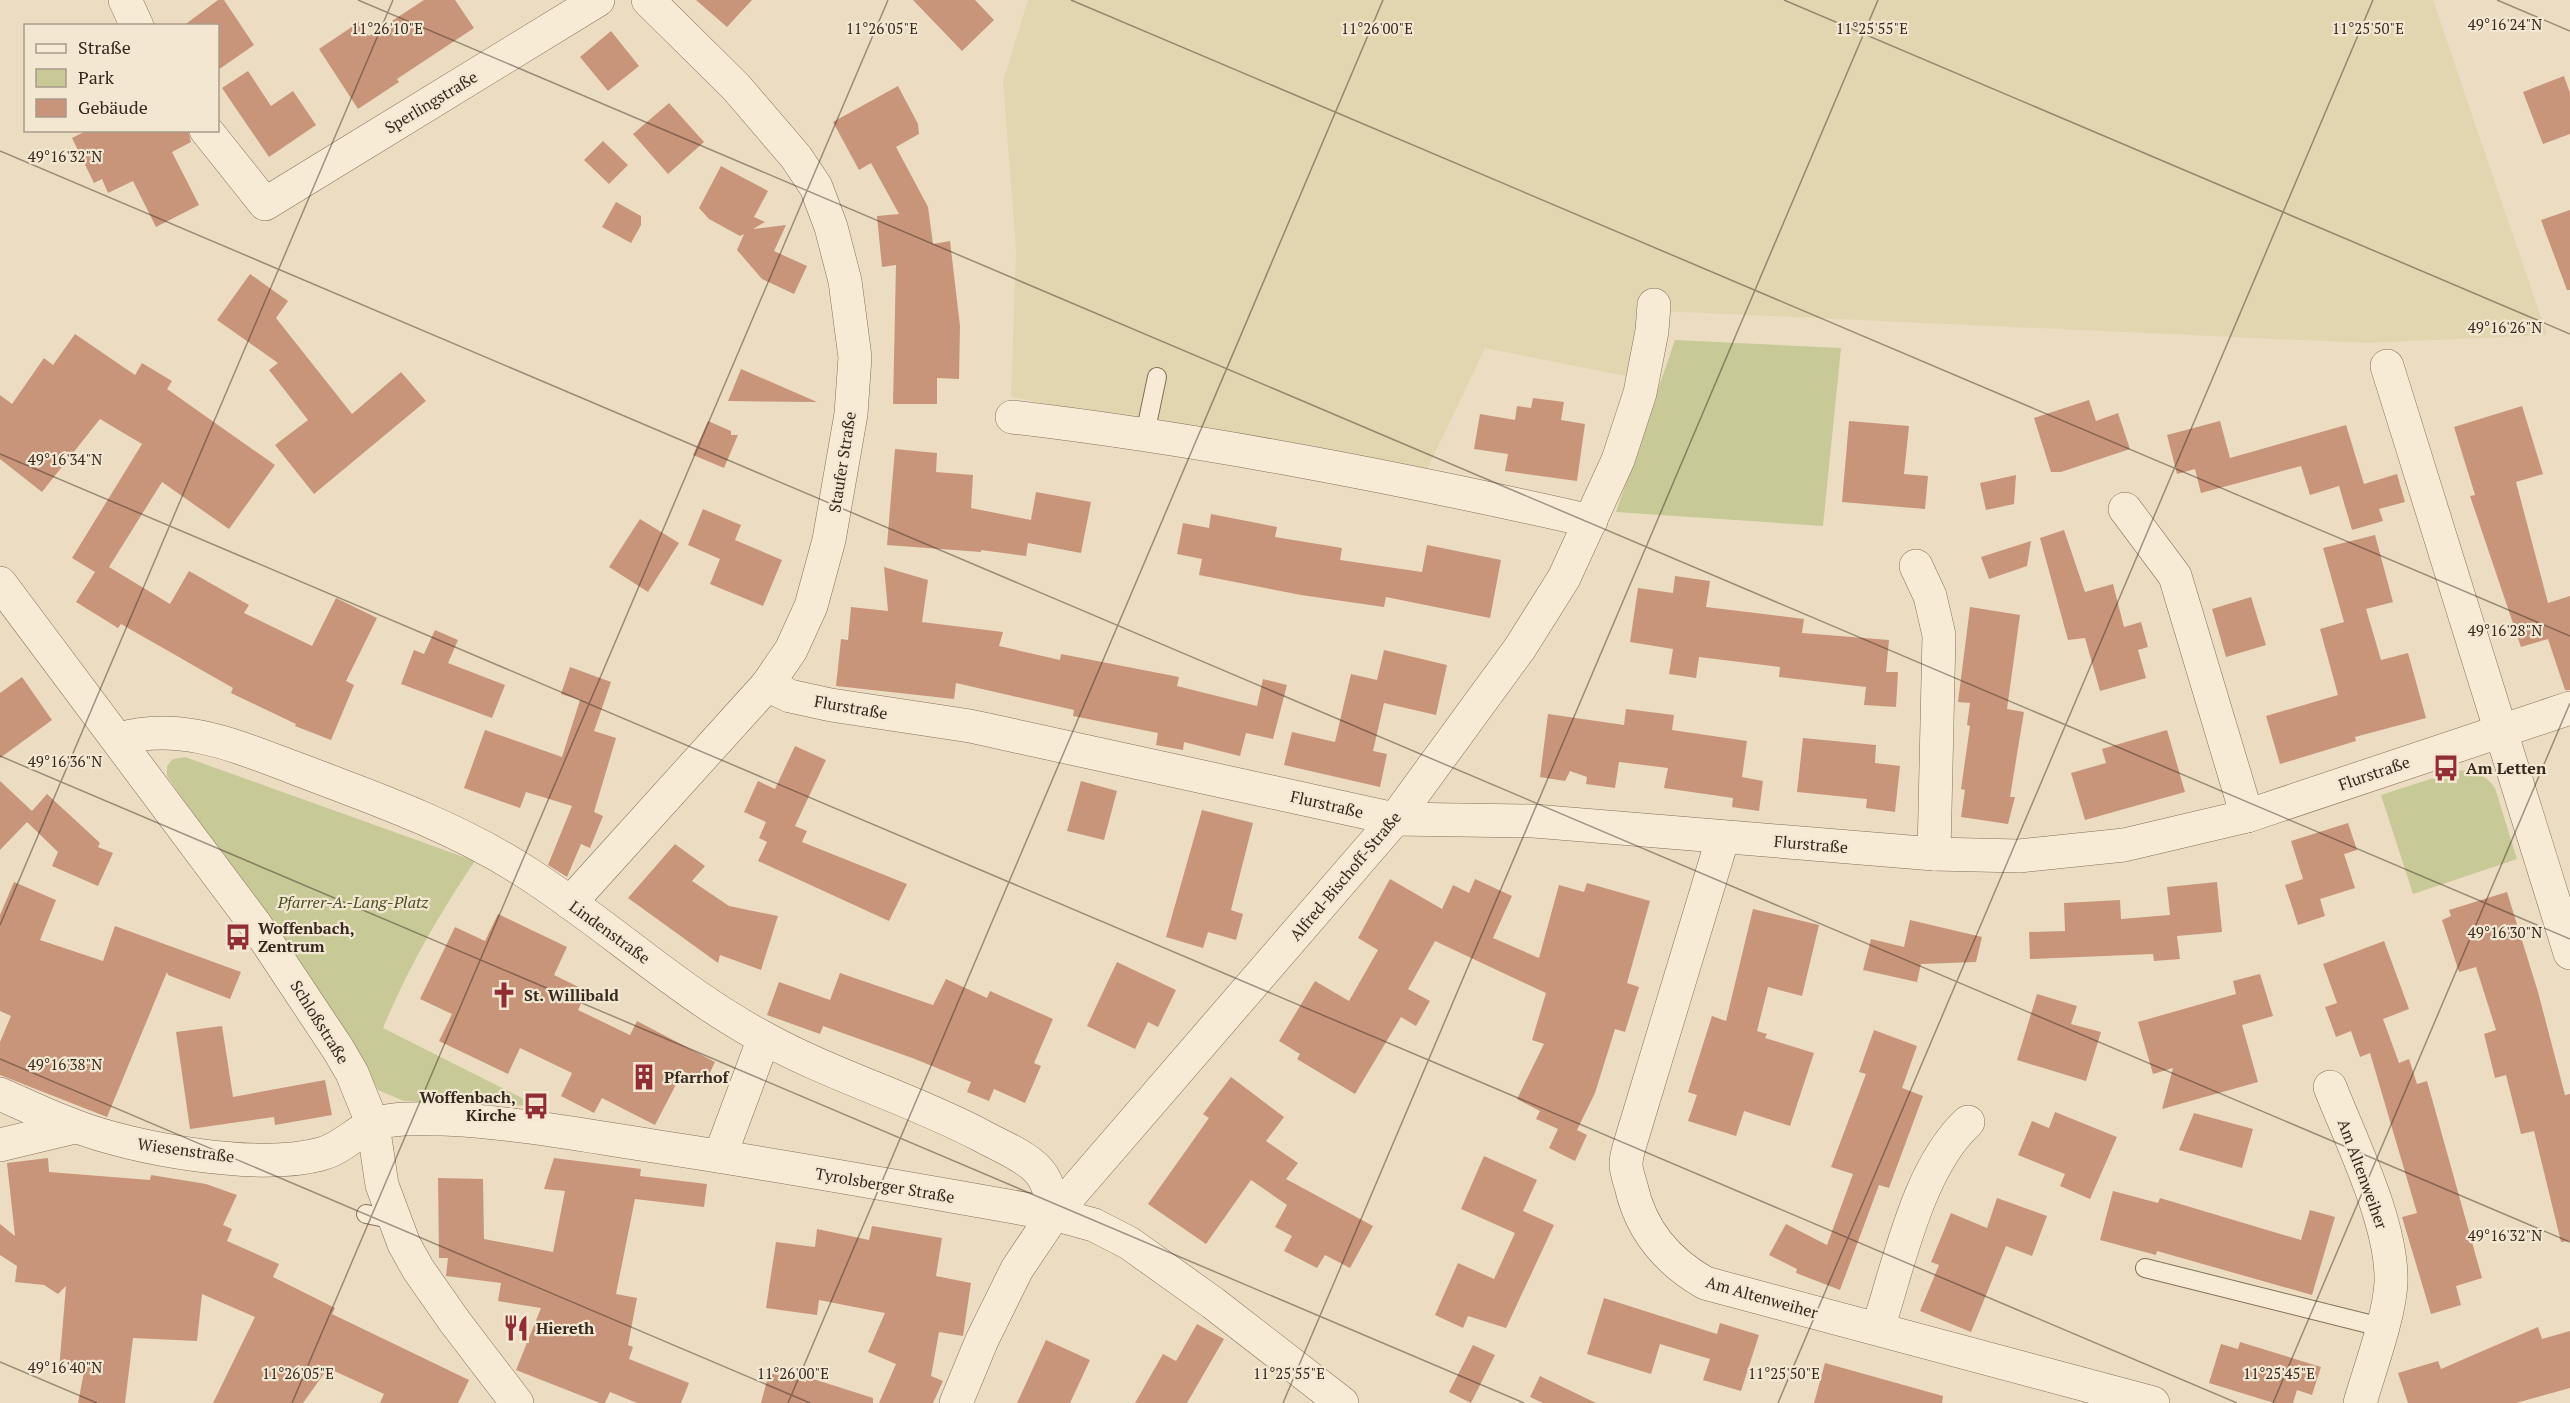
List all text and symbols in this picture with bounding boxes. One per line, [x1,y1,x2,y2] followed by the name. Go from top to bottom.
[2468,14,2542,34] text: 49°16'24"N
[351,18,423,38] text: 11°26'10"E
[846,18,918,38] text: 11°26'05"E
[1341,18,1413,38] text: 11°26'00"E
[1836,18,1908,38] text: 11°25'55"E
[2332,18,2404,38] text: 11°25'50"E
[24,24,219,132] legend
[78,35,131,59] text: Straße
[78,65,115,89] text: Park
[380,66,482,138] street label: Sperlingstraße
[78,95,148,119] text: Gebäude
[28,146,102,166] text: 49°16'32"N
[2468,317,2542,337] text: 49°16'26"N
[823,410,861,514] street label: Staufer Straße
[28,449,102,469] text: 49°16'34"N
[2468,620,2542,640] text: 49°16'28"N
[813,690,889,724] street label: Flurstraße
[28,751,102,771] text: 49°16'36"N
[2335,751,2413,795] street label: Flurstraße
[2431,753,2461,783] bus stop icon: Am Letten
[2466,757,2547,779] place label: Am Letten
[1288,785,1366,823] street label: Flurstraße
[1284,807,1406,945] street label: Alfred-Bischoff-Straße
[1773,830,1849,858] street label: Flurstraße
[277,891,429,913] park label: Pfarrer-A.-Lang-Platz
[565,895,655,969] street label: Lindenstraße
[258,917,355,957] place label: Woffenbach, Zentrum
[223,922,253,952] bus stop icon: Woffenbach, Zentrum
[2468,922,2542,942] text: 49°16'30"N
[286,976,354,1068] street label: Schloßstraße
[489,980,519,1010] church icon: St. Willibald
[524,984,619,1006] place label: St. Willibald
[28,1054,102,1074] text: 49°16'38"N
[629,1062,659,1092] building icon: Pfarrhof
[664,1066,731,1088] place label: Pfarrhof
[419,1086,516,1126] place label: Woffenbach, Kirche
[521,1091,551,1121] bus stop icon: Woffenbach, Kirche
[2333,1116,2393,1233] street label: Am Altenweiher
[136,1132,236,1168] street label: Wiesenstraße
[814,1162,956,1208] street label: Tyrolsberger Straße
[2468,1225,2542,1245] text: 49°16'32"N
[1703,1271,1821,1324] street label: Am Altenweiher
[501,1313,531,1343] restaurant icon: Hiereth
[536,1317,595,1339] place label: Hiereth
[28,1357,102,1377] text: 49°16'40"N
[262,1363,334,1383] text: 11°26'05"E
[757,1363,829,1383] text: 11°26'00"E
[1253,1363,1325,1383] text: 11°25'55"E
[1748,1363,1820,1383] text: 11°25'50"E
[2243,1363,2315,1383] text: 11°25'45"E

